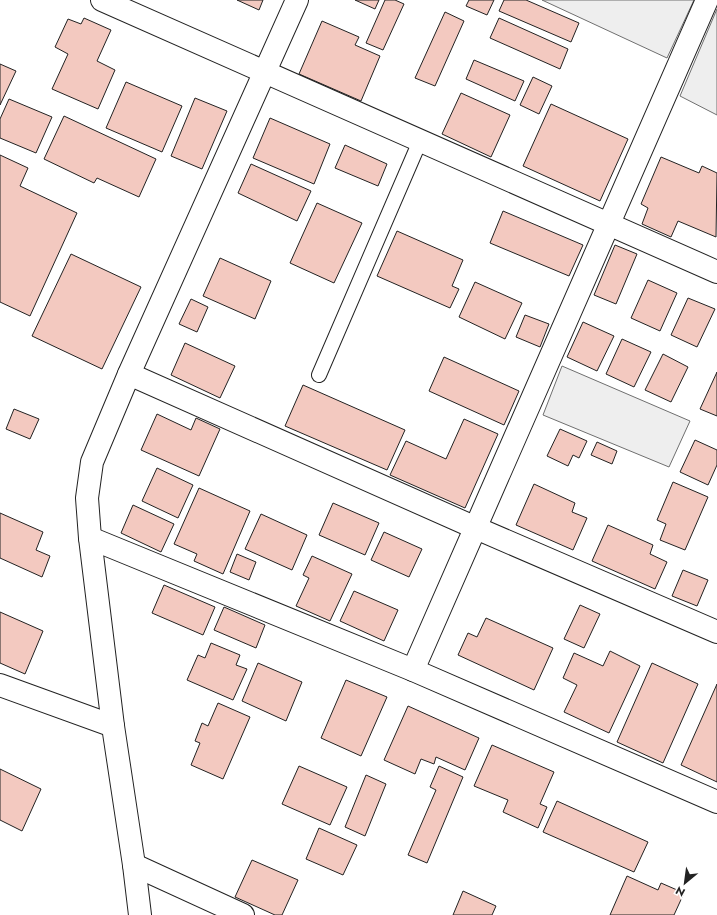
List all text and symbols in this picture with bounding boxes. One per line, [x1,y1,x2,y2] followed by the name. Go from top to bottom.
[665,863,705,903] north arrow
[672,883,688,901] text: N

